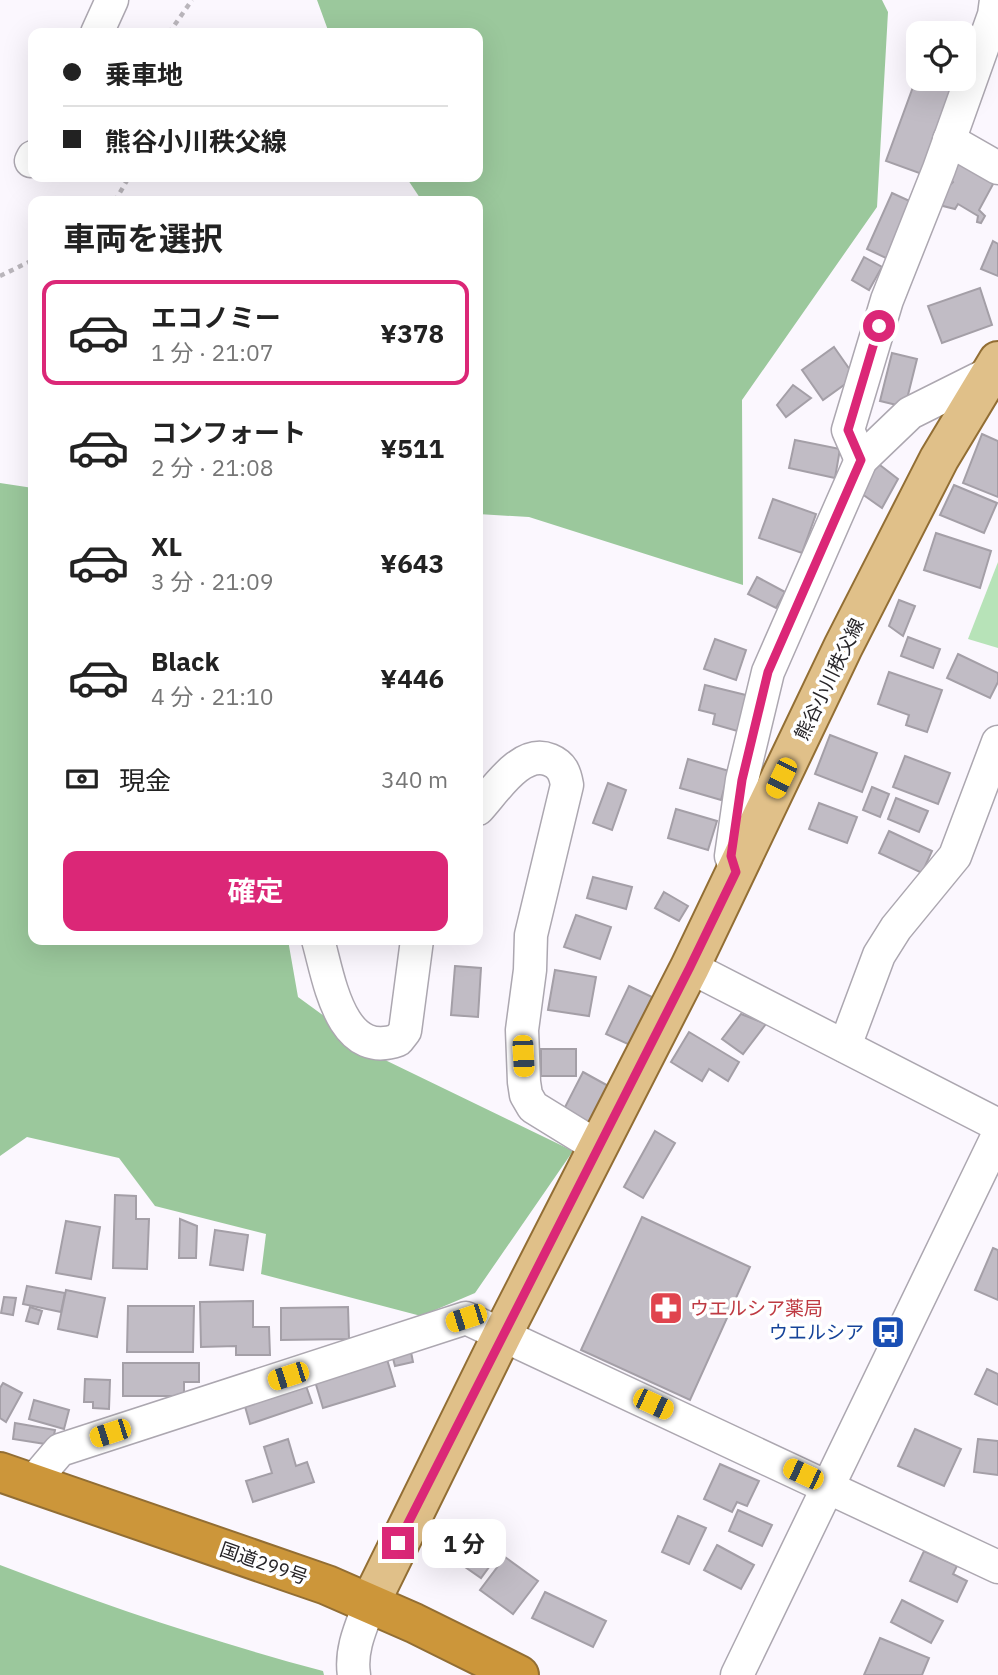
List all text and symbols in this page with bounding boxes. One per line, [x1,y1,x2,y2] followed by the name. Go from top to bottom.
[906,21,976,91] map controls
[906,21,976,91] button: locate
[105,57,183,91] text: 乗車地
[105,124,287,158] text: 熊谷小川秩父線
[63,217,223,259] text: 車両を選択
[151,300,281,334] text: エコノミー
[67,301,130,364] icon: car
[863,310,895,342] route start
[380,316,444,350] text: ¥378
[151,337,274,367] text: 1 分 · 21:07
[151,415,306,449] text: コンフォート
[67,416,130,479] icon: car
[380,431,444,465] text: ¥511
[151,452,274,482] text: 2 分 · 21:08
[151,529,182,563] text: XL
[67,531,130,594] icon: car
[380,546,444,580] text: ¥643
[151,566,274,596] text: 3 分 · 21:09
[789,614,869,744] street label: 熊谷小川秩父線
[151,644,219,678] text: Black
[67,646,130,709] icon: car
[380,661,444,695] text: ¥446
[151,681,274,711] text: 4 分 · 21:10
[763,755,800,801] car
[63,760,101,798] icon: cash
[119,763,171,797] text: 現金
[381,764,448,794] text: 340 m
[63,851,448,931] button: 確定
[512,1034,535,1078] car
[647,1289,685,1327] pharmacy icon: ウエルシア薬局
[690,1296,823,1320] place label: ウエルシア薬局
[443,1302,490,1334] car
[869,1313,907,1351] bus stop icon: ウエルシア
[769,1320,864,1344] place label: ウエルシア
[265,1360,312,1392] car
[630,1386,677,1422] car
[87,1417,134,1449] car
[780,1456,827,1492] car
[422,1518,506,1568] callout: 1 分
[382,1527,414,1559] route end
[443,1528,485,1558] text: 1 分
[217,1537,311,1589] street label: 国道299号

